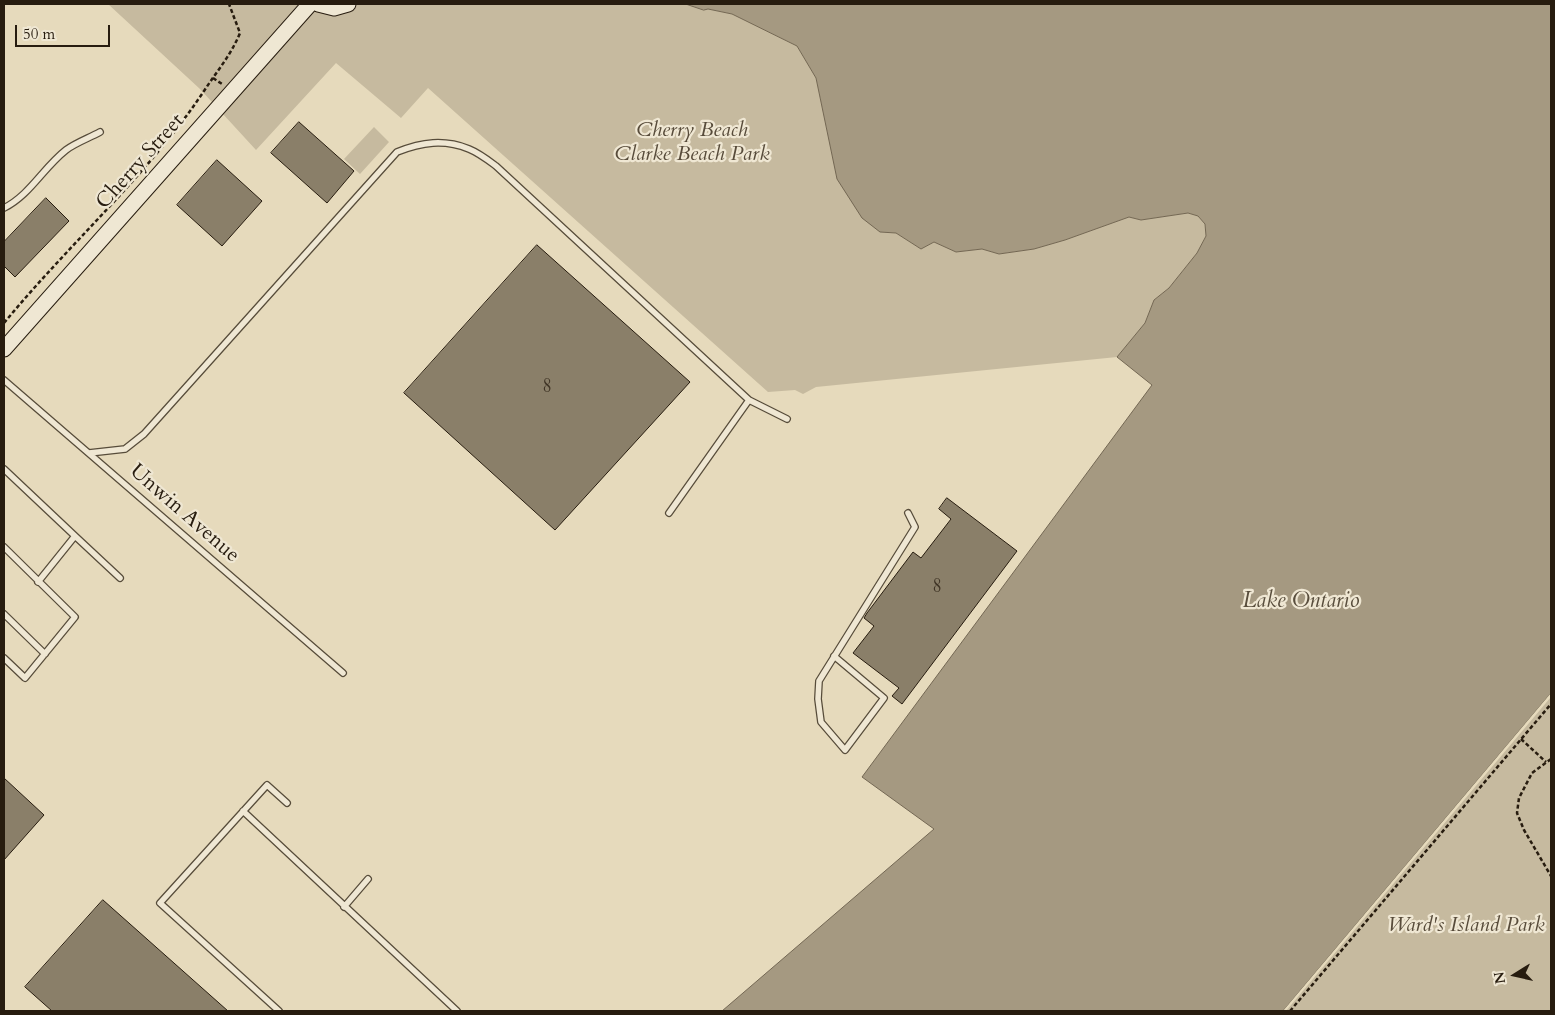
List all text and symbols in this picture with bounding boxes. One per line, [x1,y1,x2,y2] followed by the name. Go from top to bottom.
[18,15,112,47] scale bar
[23,24,55,44] text: 50 m
[92,109,190,215] street label: Cherry Street
[614,118,770,168] park label: Cherry Beach Clarke Beach Park
[542,377,552,399] house number: 8
[124,459,244,569] street label: Unwin Avenue
[932,577,942,599] house number: 8
[1243,589,1359,615] water label: Lake Ontario
[1387,913,1545,939] park label: Ward's Island Park
[1490,950,1540,1000] north arrow
[1489,970,1510,985] text: N

